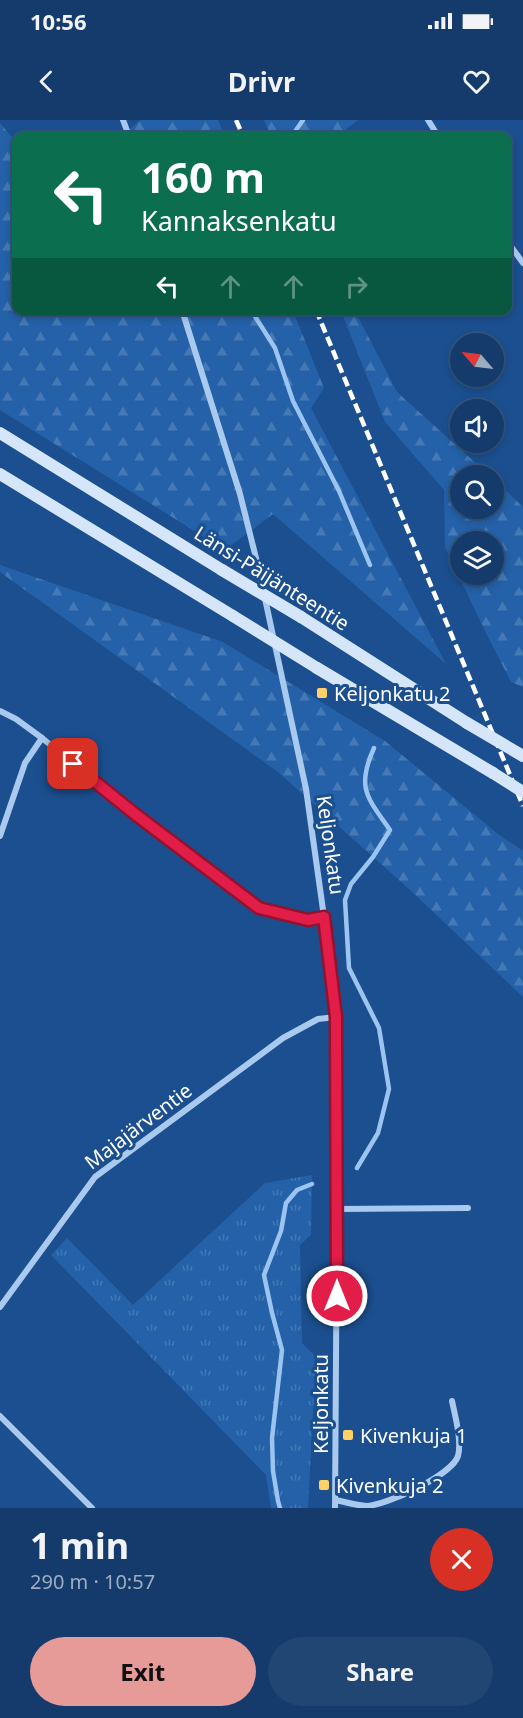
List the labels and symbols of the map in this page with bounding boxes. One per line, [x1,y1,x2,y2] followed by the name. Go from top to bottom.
[450,333,504,387] north arrow
[189,519,355,637] street label: Länsi-Päijänteentie
[334,680,451,707] place label: Keljonkatu 2
[315,686,329,700] marker: Keljonkatu 2
[47,738,98,789] pin
[311,794,351,896] street label: Keljonkatu
[79,1077,197,1175] street label: Majajärventie
[305,1264,369,1328] position arrow
[307,1354,334,1454] street label: Keljonkatu
[360,1422,467,1449] place label: Kivenkuja 1
[341,1428,355,1442] marker: Kivenkuja 1
[336,1472,443,1499] place label: Kivenkuja 2
[317,1478,331,1492] marker: Kivenkuja 2

